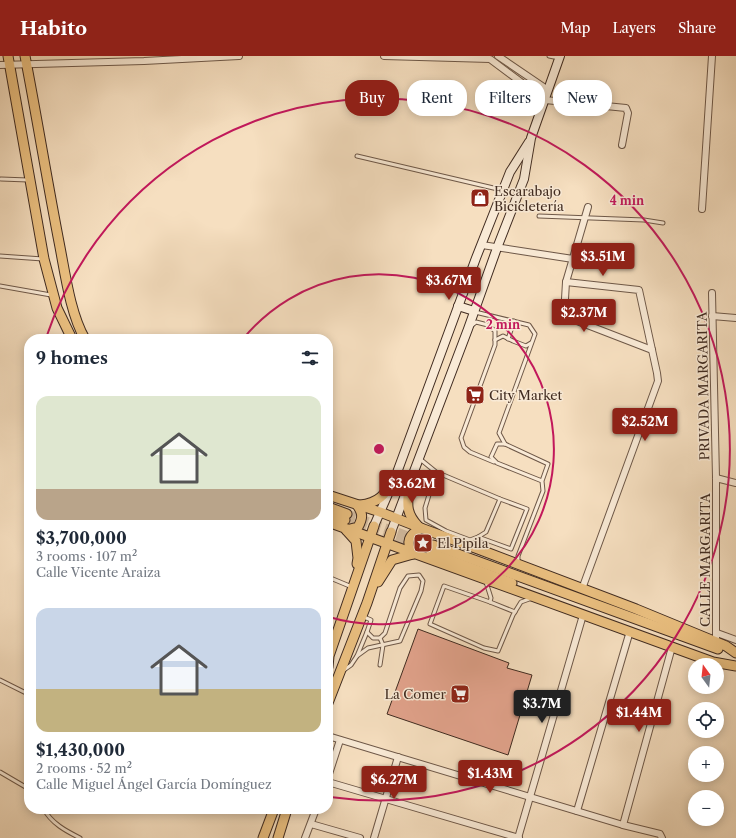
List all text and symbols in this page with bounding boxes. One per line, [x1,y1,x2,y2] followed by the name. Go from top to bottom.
[20,17,87,40] text: Habito
[560,19,590,37] text: Map
[612,19,656,37] text: Layers
[678,19,716,37] text: Share
[345,80,399,116] chip: Buy
[407,80,467,116] chip: Rent
[475,80,545,116] chip: Filters
[553,80,612,116] chip: New
[494,183,564,214] place label: Escarabajo Bicicletería
[469,187,491,209] shop icon: Escarabajo Bicicletería
[610,193,645,208] text: 4 min
[570,243,636,277] pin: $3.51M
[580,248,626,264] text: $3.51M
[416,267,482,301] pin: $3.67M
[426,272,472,288] text: $3.67M
[551,299,617,333] pin: $2.37M
[561,304,607,320] text: $2.37M
[694,311,712,460] street label: PRIVADA MARGARITA
[486,317,521,332] text: 2 min
[299,347,321,369] icon: filters
[36,348,108,368] text: 9 homes
[464,384,486,406] supermarket icon: City Market
[489,387,563,403] place label: City Market
[612,408,678,442] pin: $2.52M
[621,413,669,429] text: $2.52M
[143,422,215,494] icon: home
[372,442,386,456] centre of rings
[379,470,445,504] pin: $3.62M
[388,475,436,491] text: $3.62M
[697,493,713,627] street label: CALLE MARGARITA
[36,528,127,548] text: $3,700,000
[412,532,434,554] place icon: El Pipila
[437,535,489,551] place label: El Pipila
[36,548,137,564] text: 3 rooms · 107 m²
[36,564,161,580] text: Calle Vicente Araiza
[143,634,215,706] icon: home
[688,658,724,694] north arrow
[688,658,724,826] map controls
[449,683,471,705] supermarket icon: La Comer
[384,686,447,702] place label: La Comer
[514,690,570,724] pin: $3.7M
[523,695,561,711] text: $3.7M
[606,699,672,733] pin: $1.44M
[688,702,724,738] button: locate
[616,704,662,720] text: $1.44M
[36,740,125,760] text: $1,430,000
[688,746,724,782] button: +
[36,760,132,776] text: 2 rooms · 52 m²
[457,760,523,794] pin: $1.43M
[467,765,513,781] text: $1.43M
[361,766,427,800] pin: $6.27M
[371,771,417,787] text: $6.27M
[36,776,272,792] text: Calle Miguel Ángel García Domínguez
[688,790,724,826] button: −

